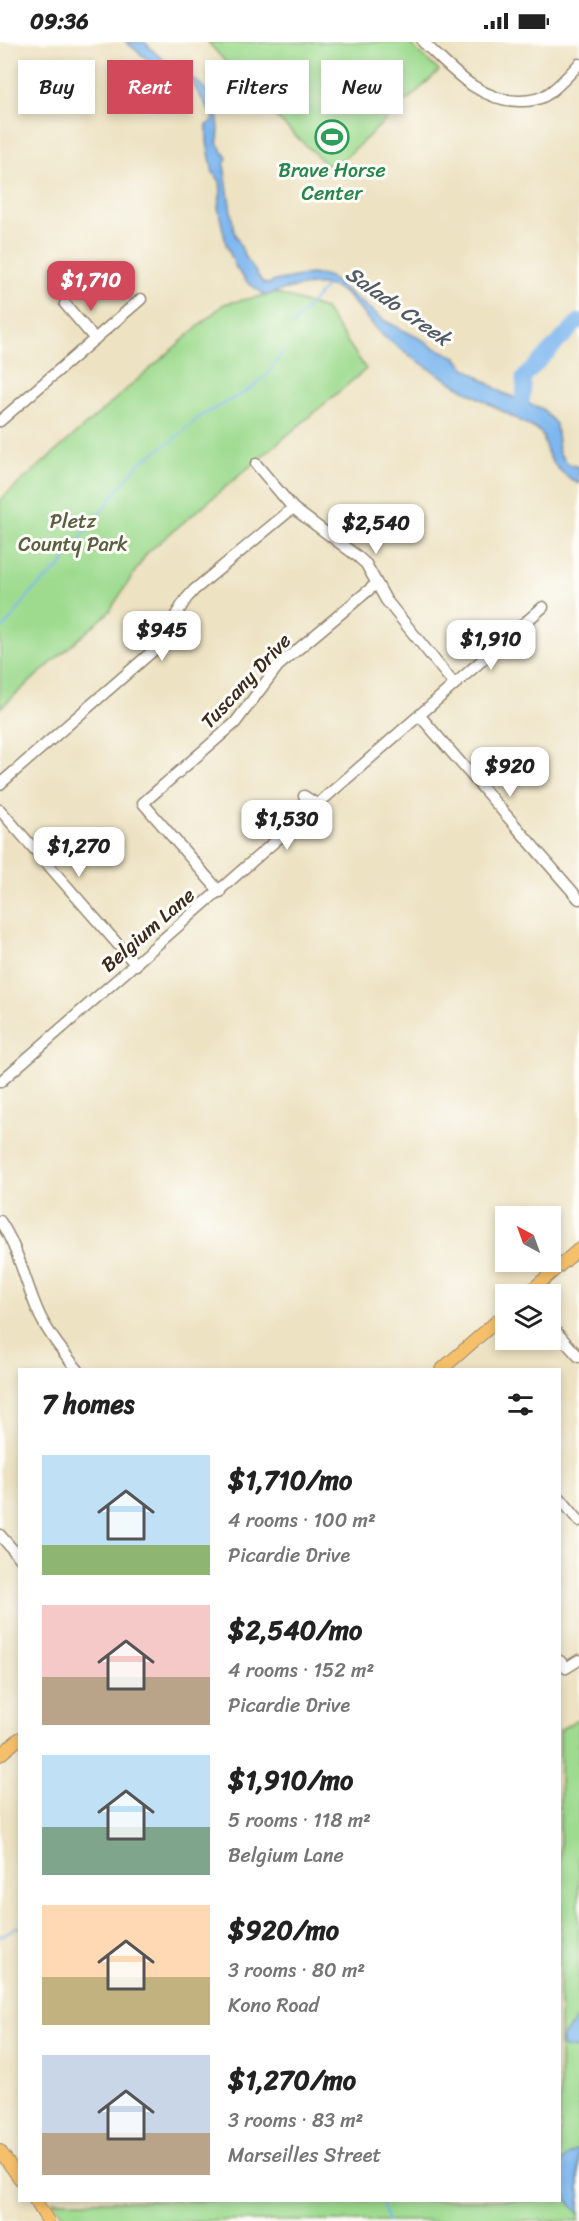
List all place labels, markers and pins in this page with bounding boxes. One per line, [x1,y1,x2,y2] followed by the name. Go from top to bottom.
[314,119,350,155] sports icon: Brave Horse Center
[278,153,386,211] place label: Brave Horse Center
[42,261,140,312] pin: $1,710
[327,504,425,555] pin: $2,540
[126,611,198,662] pin: $945
[442,620,540,671] pin: $1,910
[474,747,546,798] pin: $920
[238,800,336,851] pin: $1,530
[30,827,128,878] pin: $1,270

